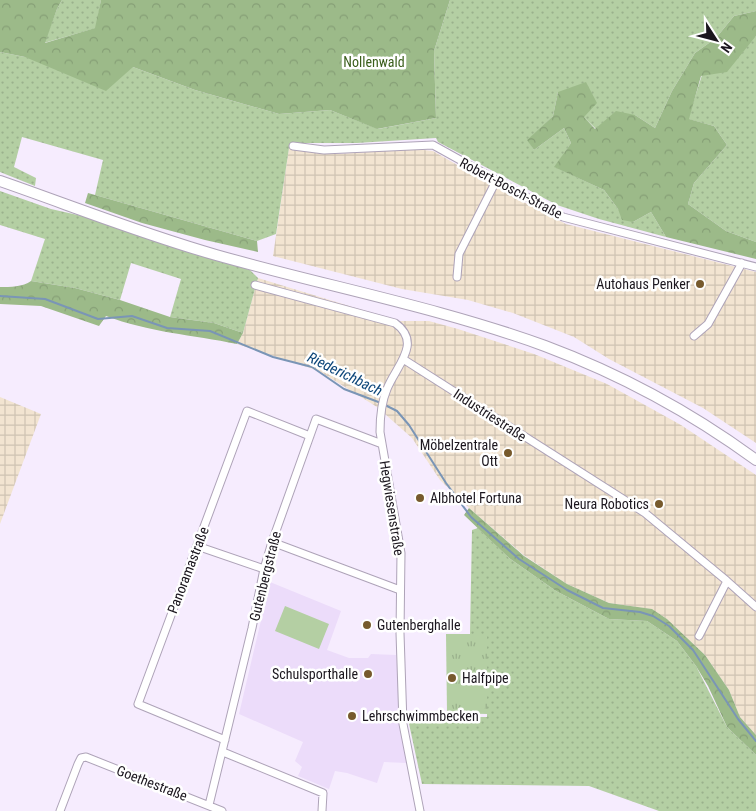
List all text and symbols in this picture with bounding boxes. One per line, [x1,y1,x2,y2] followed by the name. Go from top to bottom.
[691,15,741,65] north arrow
[718,39,736,56] text: N
[343,54,405,70] park label: Nollenwald
[457,154,565,222] street label: Robert-Bosch-Straße
[596,276,690,292] place label: Autohaus Penker
[694,278,706,290] marker: Autohaus Penker
[304,348,386,400] water label: Riederichbach
[451,386,530,445] street label: Industriestraße
[420,437,498,469] place label: Möbelzentrale Ott
[502,447,514,459] marker: Möbelzentrale Ott
[377,459,407,557] street label: Hegwiesenstraße
[430,490,522,506] place label: Albhotel Fortuna
[414,492,426,504] marker: Albhotel Fortuna
[564,496,649,512] place label: Neura Robotics
[653,498,665,510] marker: Neura Robotics
[164,524,212,615] street label: Panoramastraße
[246,529,284,623] street label: Gutenbergstraße
[377,617,461,633] place label: Gutenberghalle
[361,619,373,631] marker: Gutenberghalle
[272,666,358,682] place label: Schulsporthalle
[362,668,374,680] marker: Schulsporthalle
[462,670,509,686] place label: Halfpipe
[446,672,458,684] marker: Halfpipe
[362,708,479,724] place label: Lehrschwimmbecken
[346,710,358,722] marker: Lehrschwimmbecken
[114,762,190,804] street label: Goethestraße

